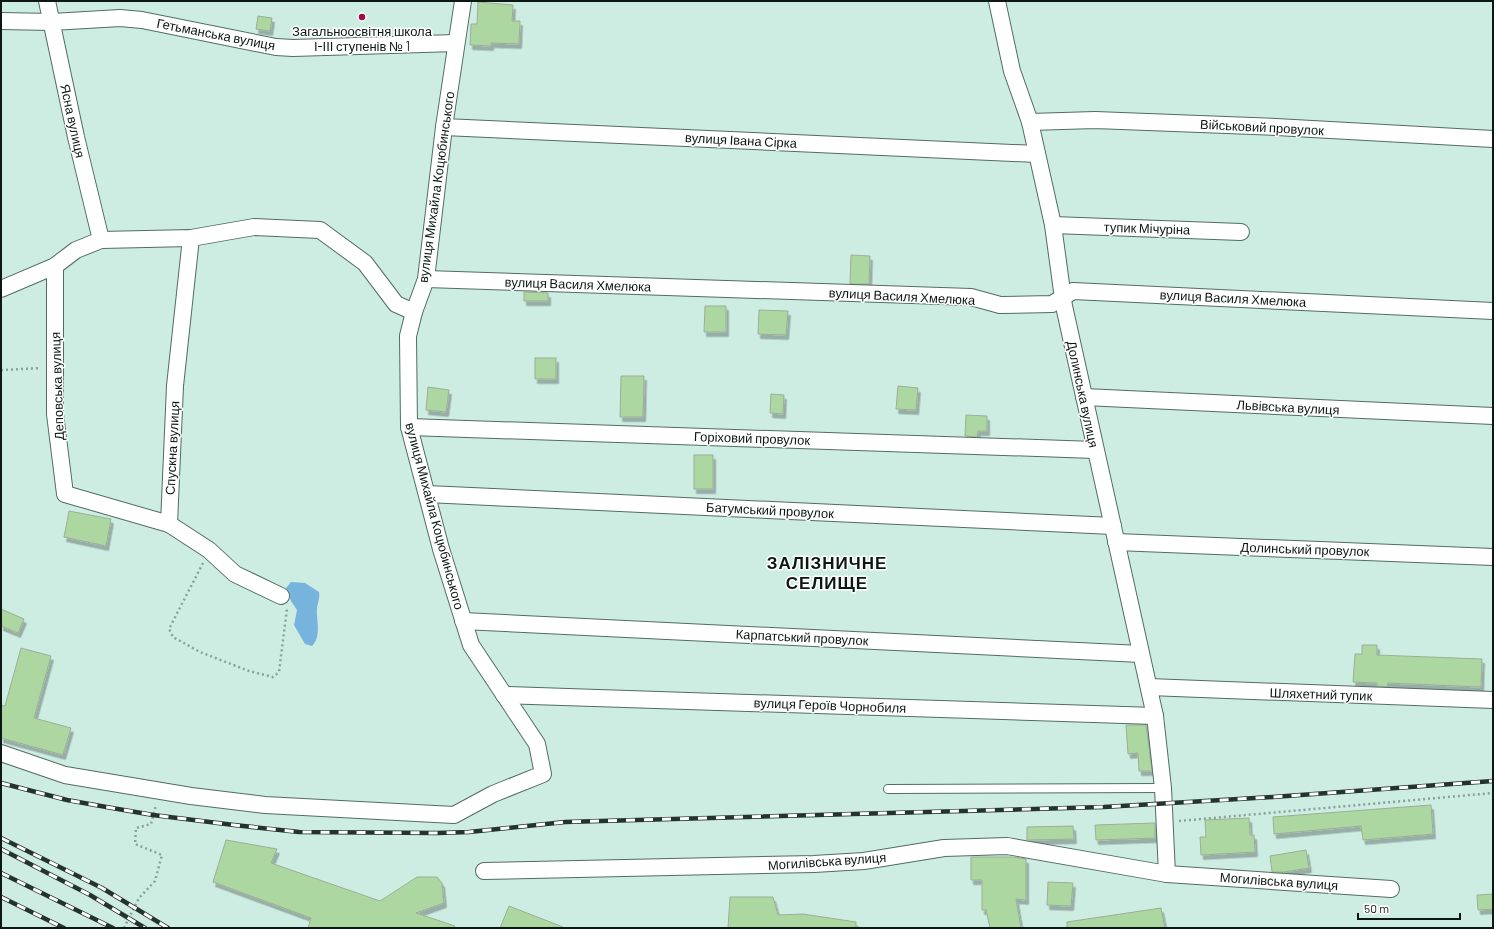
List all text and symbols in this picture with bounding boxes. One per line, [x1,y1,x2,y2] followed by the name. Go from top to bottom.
[357,12,367,22] marker: Загальноосвітня школа І-ІІІ ступенів № 1
[155,15,277,53] street label: Гетьманська вулиця
[292,23,433,54] place label: Загальноосвітня школа І-ІІІ ступенів № 1
[57,83,89,159] street label: Ясна вулиця
[415,90,457,284] street label: вулиця Михайла Коцюбинського
[1200,116,1325,138] street label: Військовий провулок
[685,129,798,151] street label: вулиця Івана Сірка
[1103,218,1191,238] street label: тупик Мічуріна
[504,273,652,295] street label: вулиця Василя Хмелюка
[828,284,976,308] street label: вулиця Василя Хмелюка
[1159,286,1307,310] street label: вулиця Василя Хмелюка
[47,332,67,440] street label: Деповська вулиця
[1064,339,1102,449] street label: Долинська вулиця
[1236,396,1340,418] street label: Львівська вулиця
[162,401,182,495] street label: Спускна вулиця
[402,421,468,611] street label: вулиця Михайла Коцюбинського
[694,428,811,448] street label: Горіховий провулок
[706,499,835,521] street label: Батумський провулок
[1240,539,1370,559] street label: Долинський провулок
[767,552,887,592] district label: ЗАЛІЗНИЧНЕ СЕЛИЩЕ
[735,626,869,648] street label: Карпатський провулок
[1269,684,1373,704] street label: Шляхетний тупик
[753,694,907,716] street label: вулиця Героїв Чорнобиля
[767,849,887,873] street label: Могилівська вулиця
[1219,869,1339,893] street label: Могилівська вулиця
[1358,895,1460,921] scale bar
[1364,901,1389,915] text: 50 m

